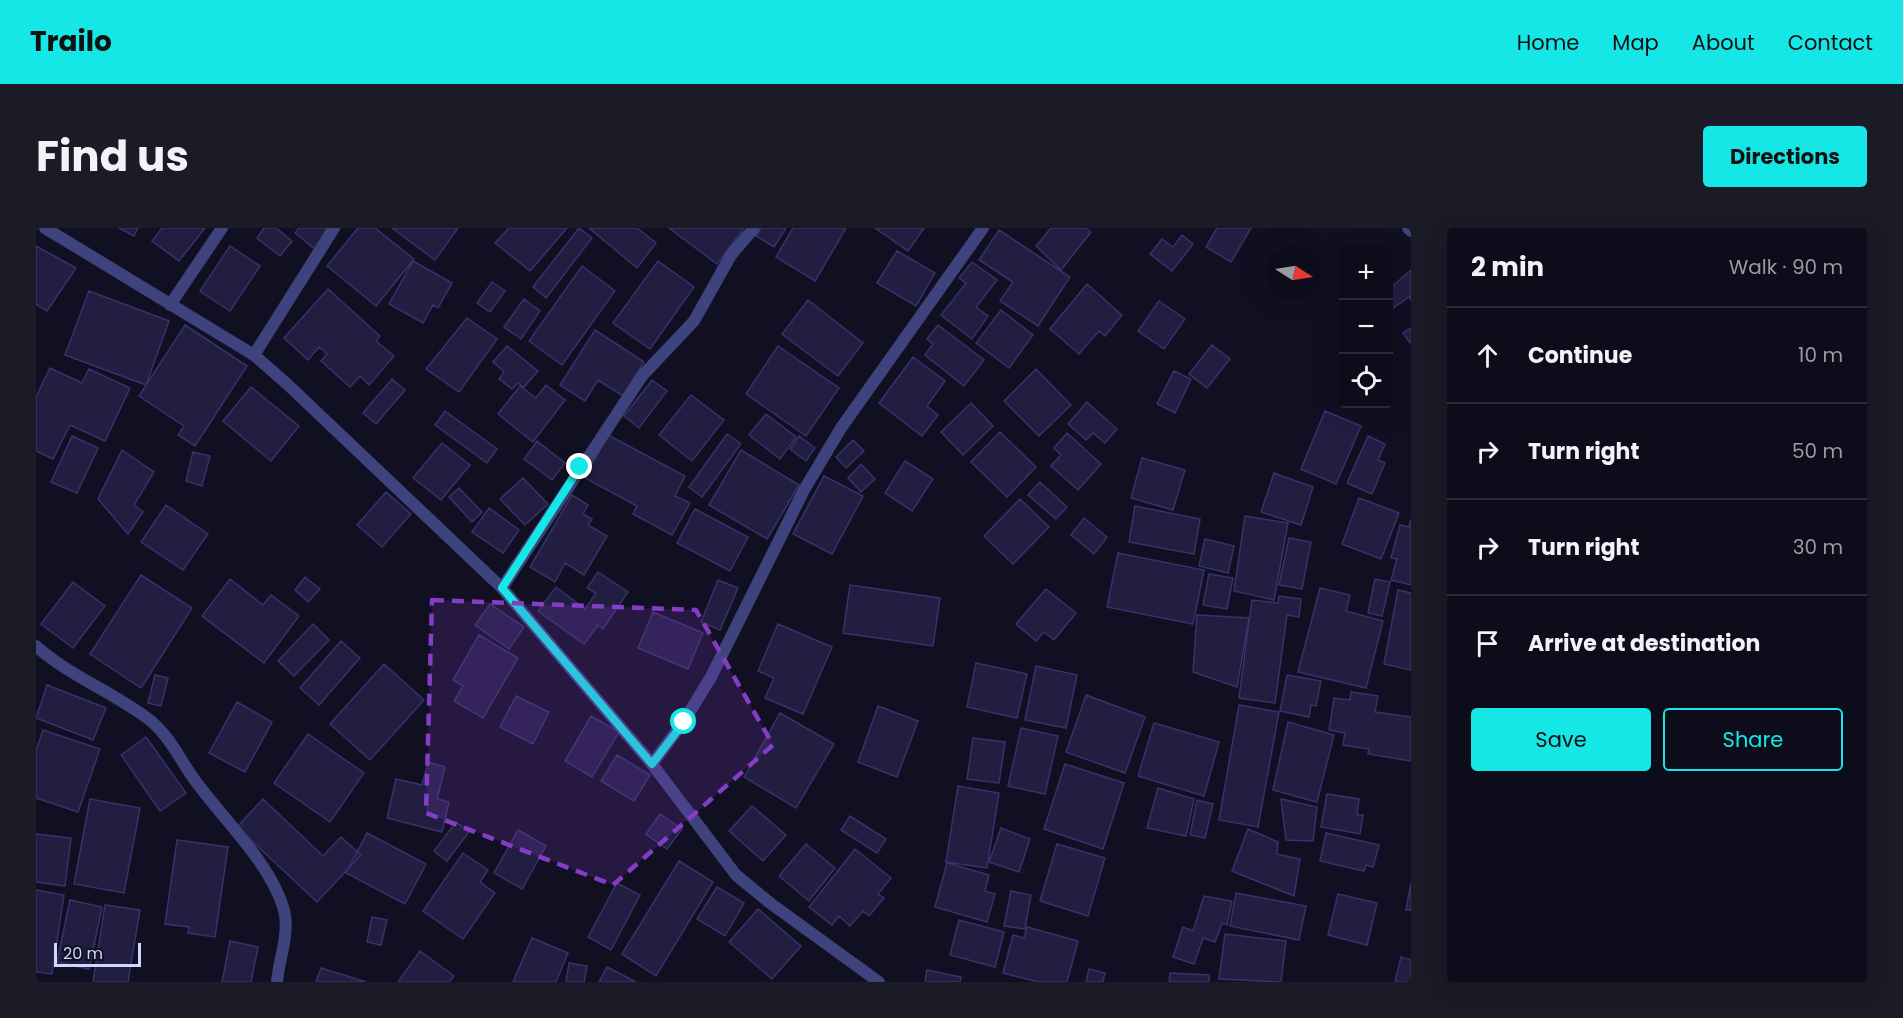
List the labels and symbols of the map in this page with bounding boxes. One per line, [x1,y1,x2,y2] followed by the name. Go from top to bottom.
[1267,246,1321,300] north arrow
[566,453,592,479] route end
[670,708,696,734] route start
[54,940,141,968] scale bar

